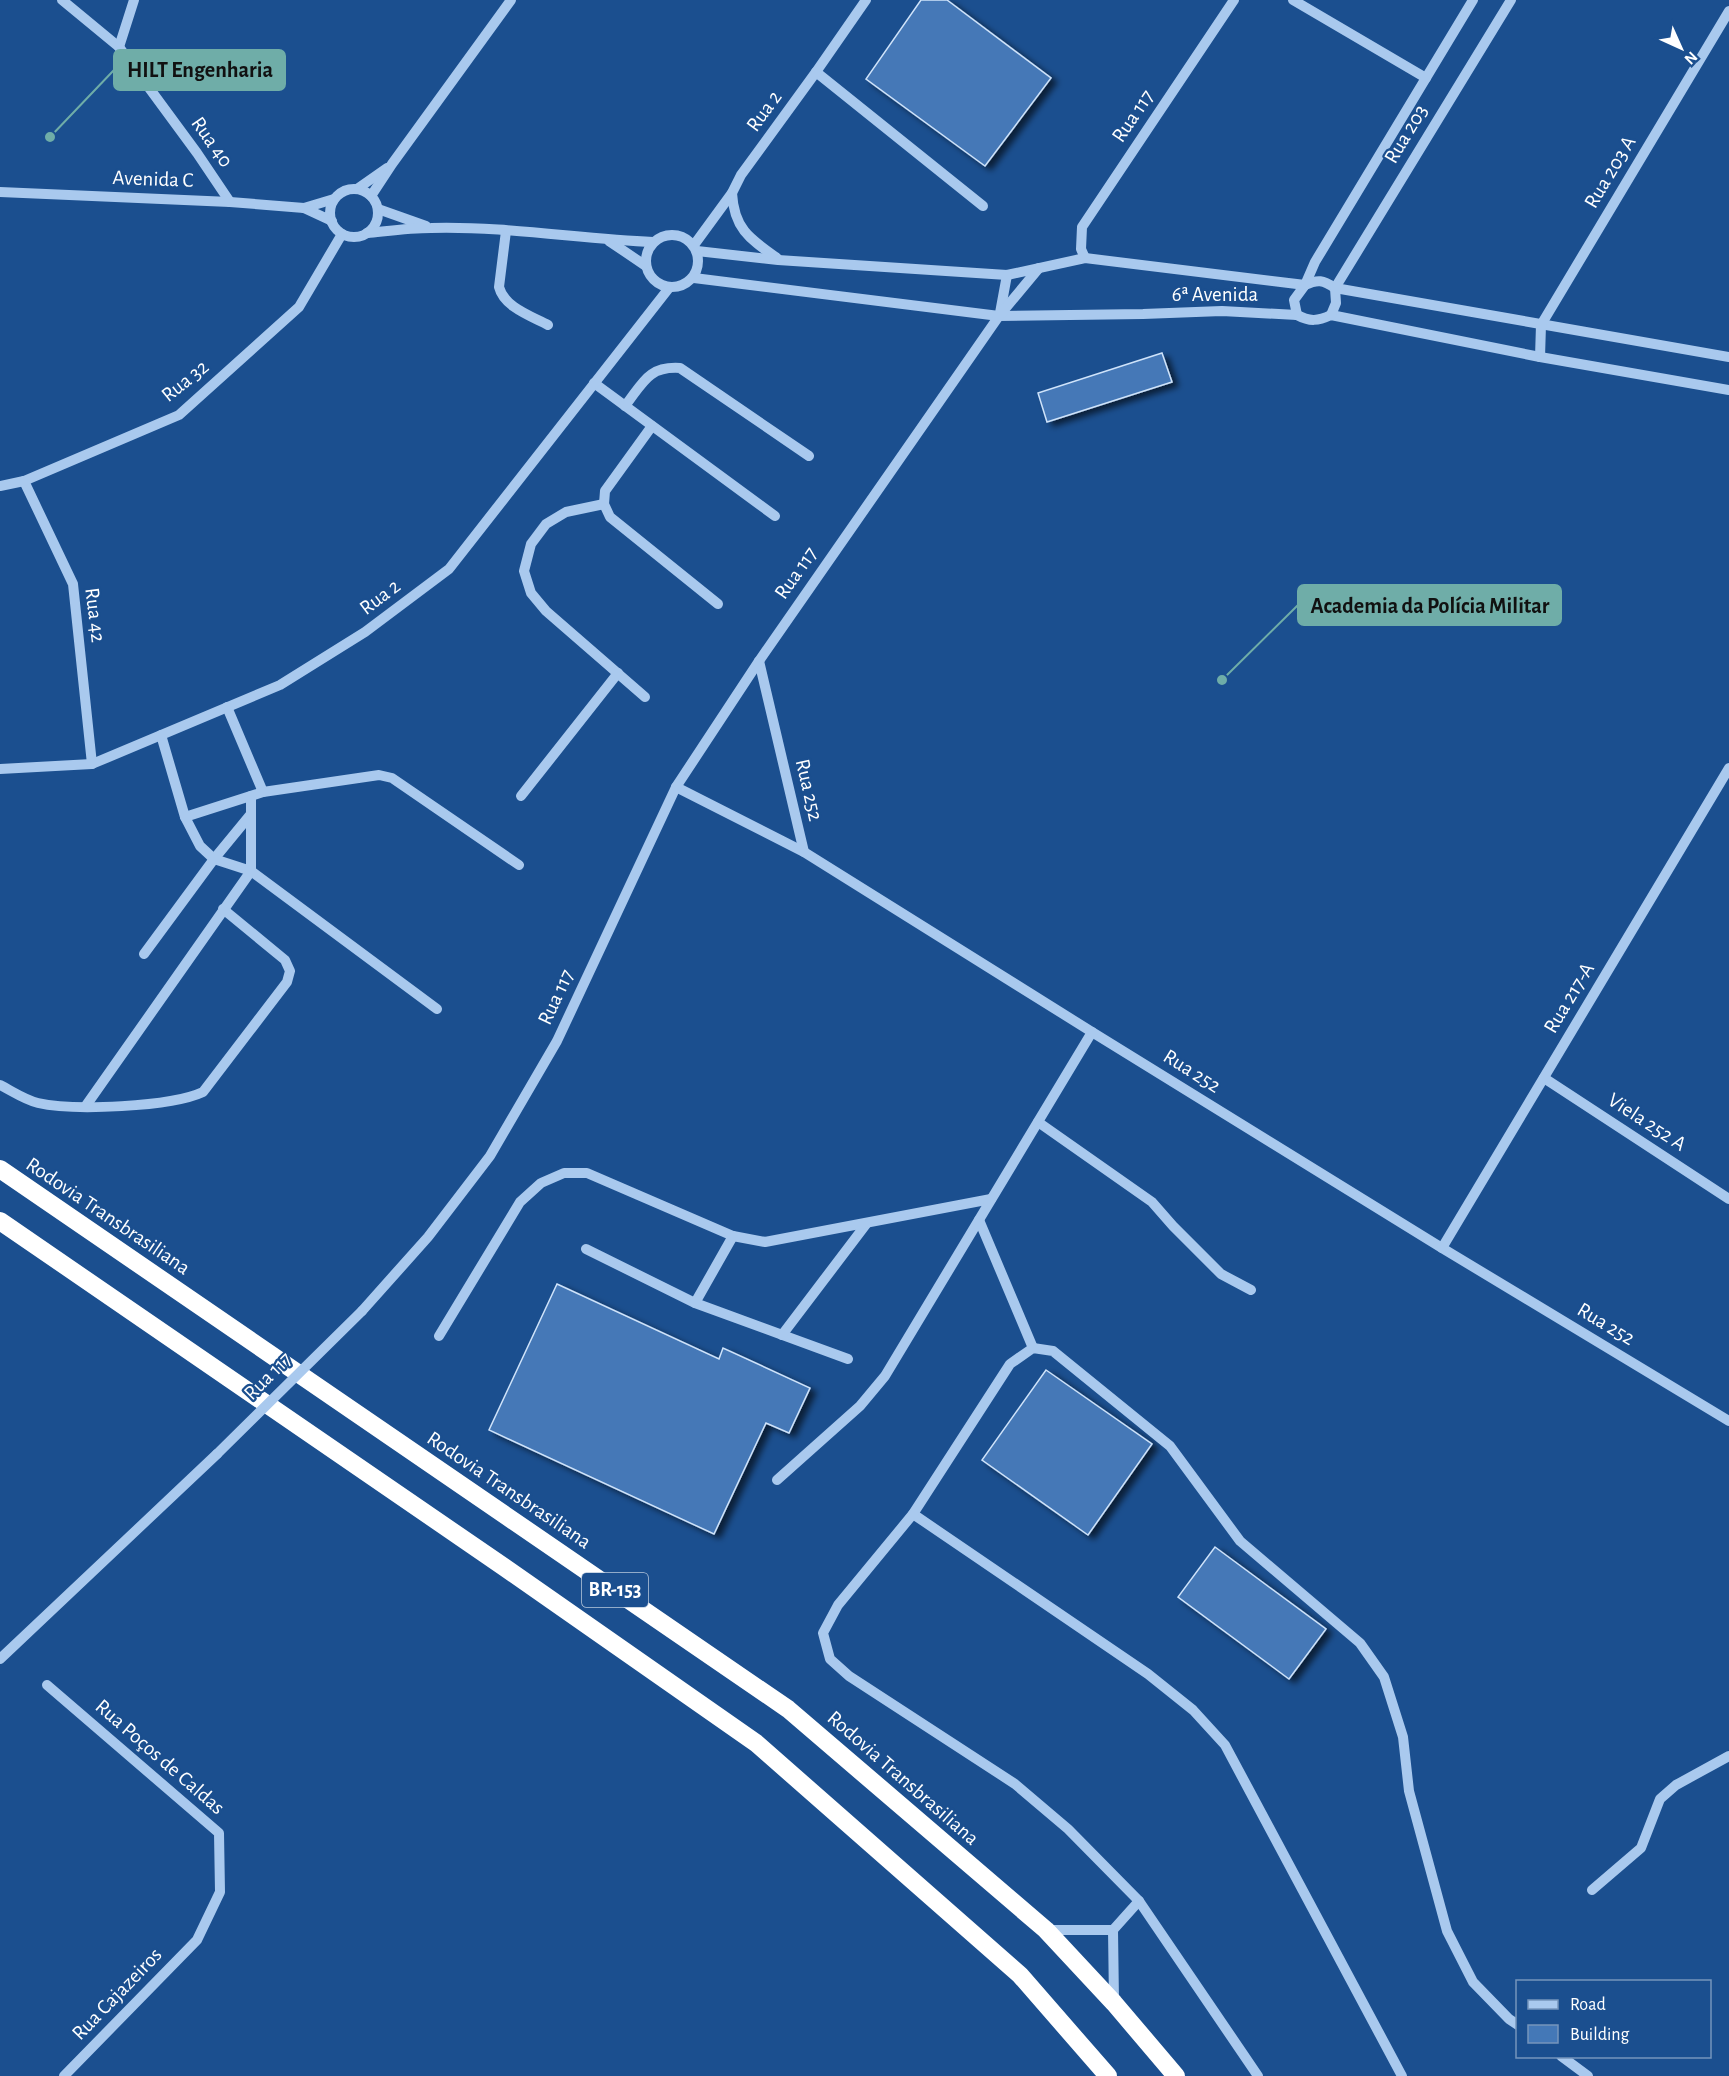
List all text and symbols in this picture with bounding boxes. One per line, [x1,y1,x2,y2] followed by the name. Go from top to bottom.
[1651,18,1711,78] north arrow
[1681,48,1700,67] text: N
[114,50,285,90] callout: HILT Engenharia
[127,59,273,81] text: HILT Engenharia
[1108,86,1158,146] street label: Rua 117
[742,87,786,135] street label: Rua 2
[1380,101,1432,167] street label: Rua 203
[187,113,237,171] street label: Rua 40
[1580,132,1640,212] street label: Rua 203 A
[112,167,194,191] street label: Avenida C
[1172,284,1259,305] street label: 6ª Avenida
[158,356,212,406] street label: Rua 32
[771,543,821,603] street label: Rua 117
[356,575,404,619] street label: Rua 2
[1298,585,1561,625] callout: Academia da Polícia Militar
[81,587,109,643] street label: Rua 42
[1311,595,1550,617] text: Academia da Polícia Militar
[792,757,826,823] street label: Rua 252
[1540,959,1598,1037] street label: Rua 217-A
[534,966,578,1028] street label: Rua 117
[1160,1045,1224,1097] street label: Rua 252
[1604,1089,1690,1155] street label: Viela 252 A
[22,1153,194,1279] street label: Rodovia Transbrasiliana
[1574,1299,1638,1349] street label: Rua 252
[240,1348,296,1404] street label: Rua 117
[423,1427,595,1553] street label: Rodovia Transbrasiliana
[582,1573,648,1607] road number: BR-153
[91,1696,229,1818] street label: Rua Poços de Caldas
[823,1707,983,1849] street label: Rodovia Transbrasiliana
[68,1944,166,2044] street label: Rua Cajazeiros
[1516,1980,1711,2058] legend
[1570,1996,1606,2014] text: Road
[1570,2026,1630,2044] text: Building

